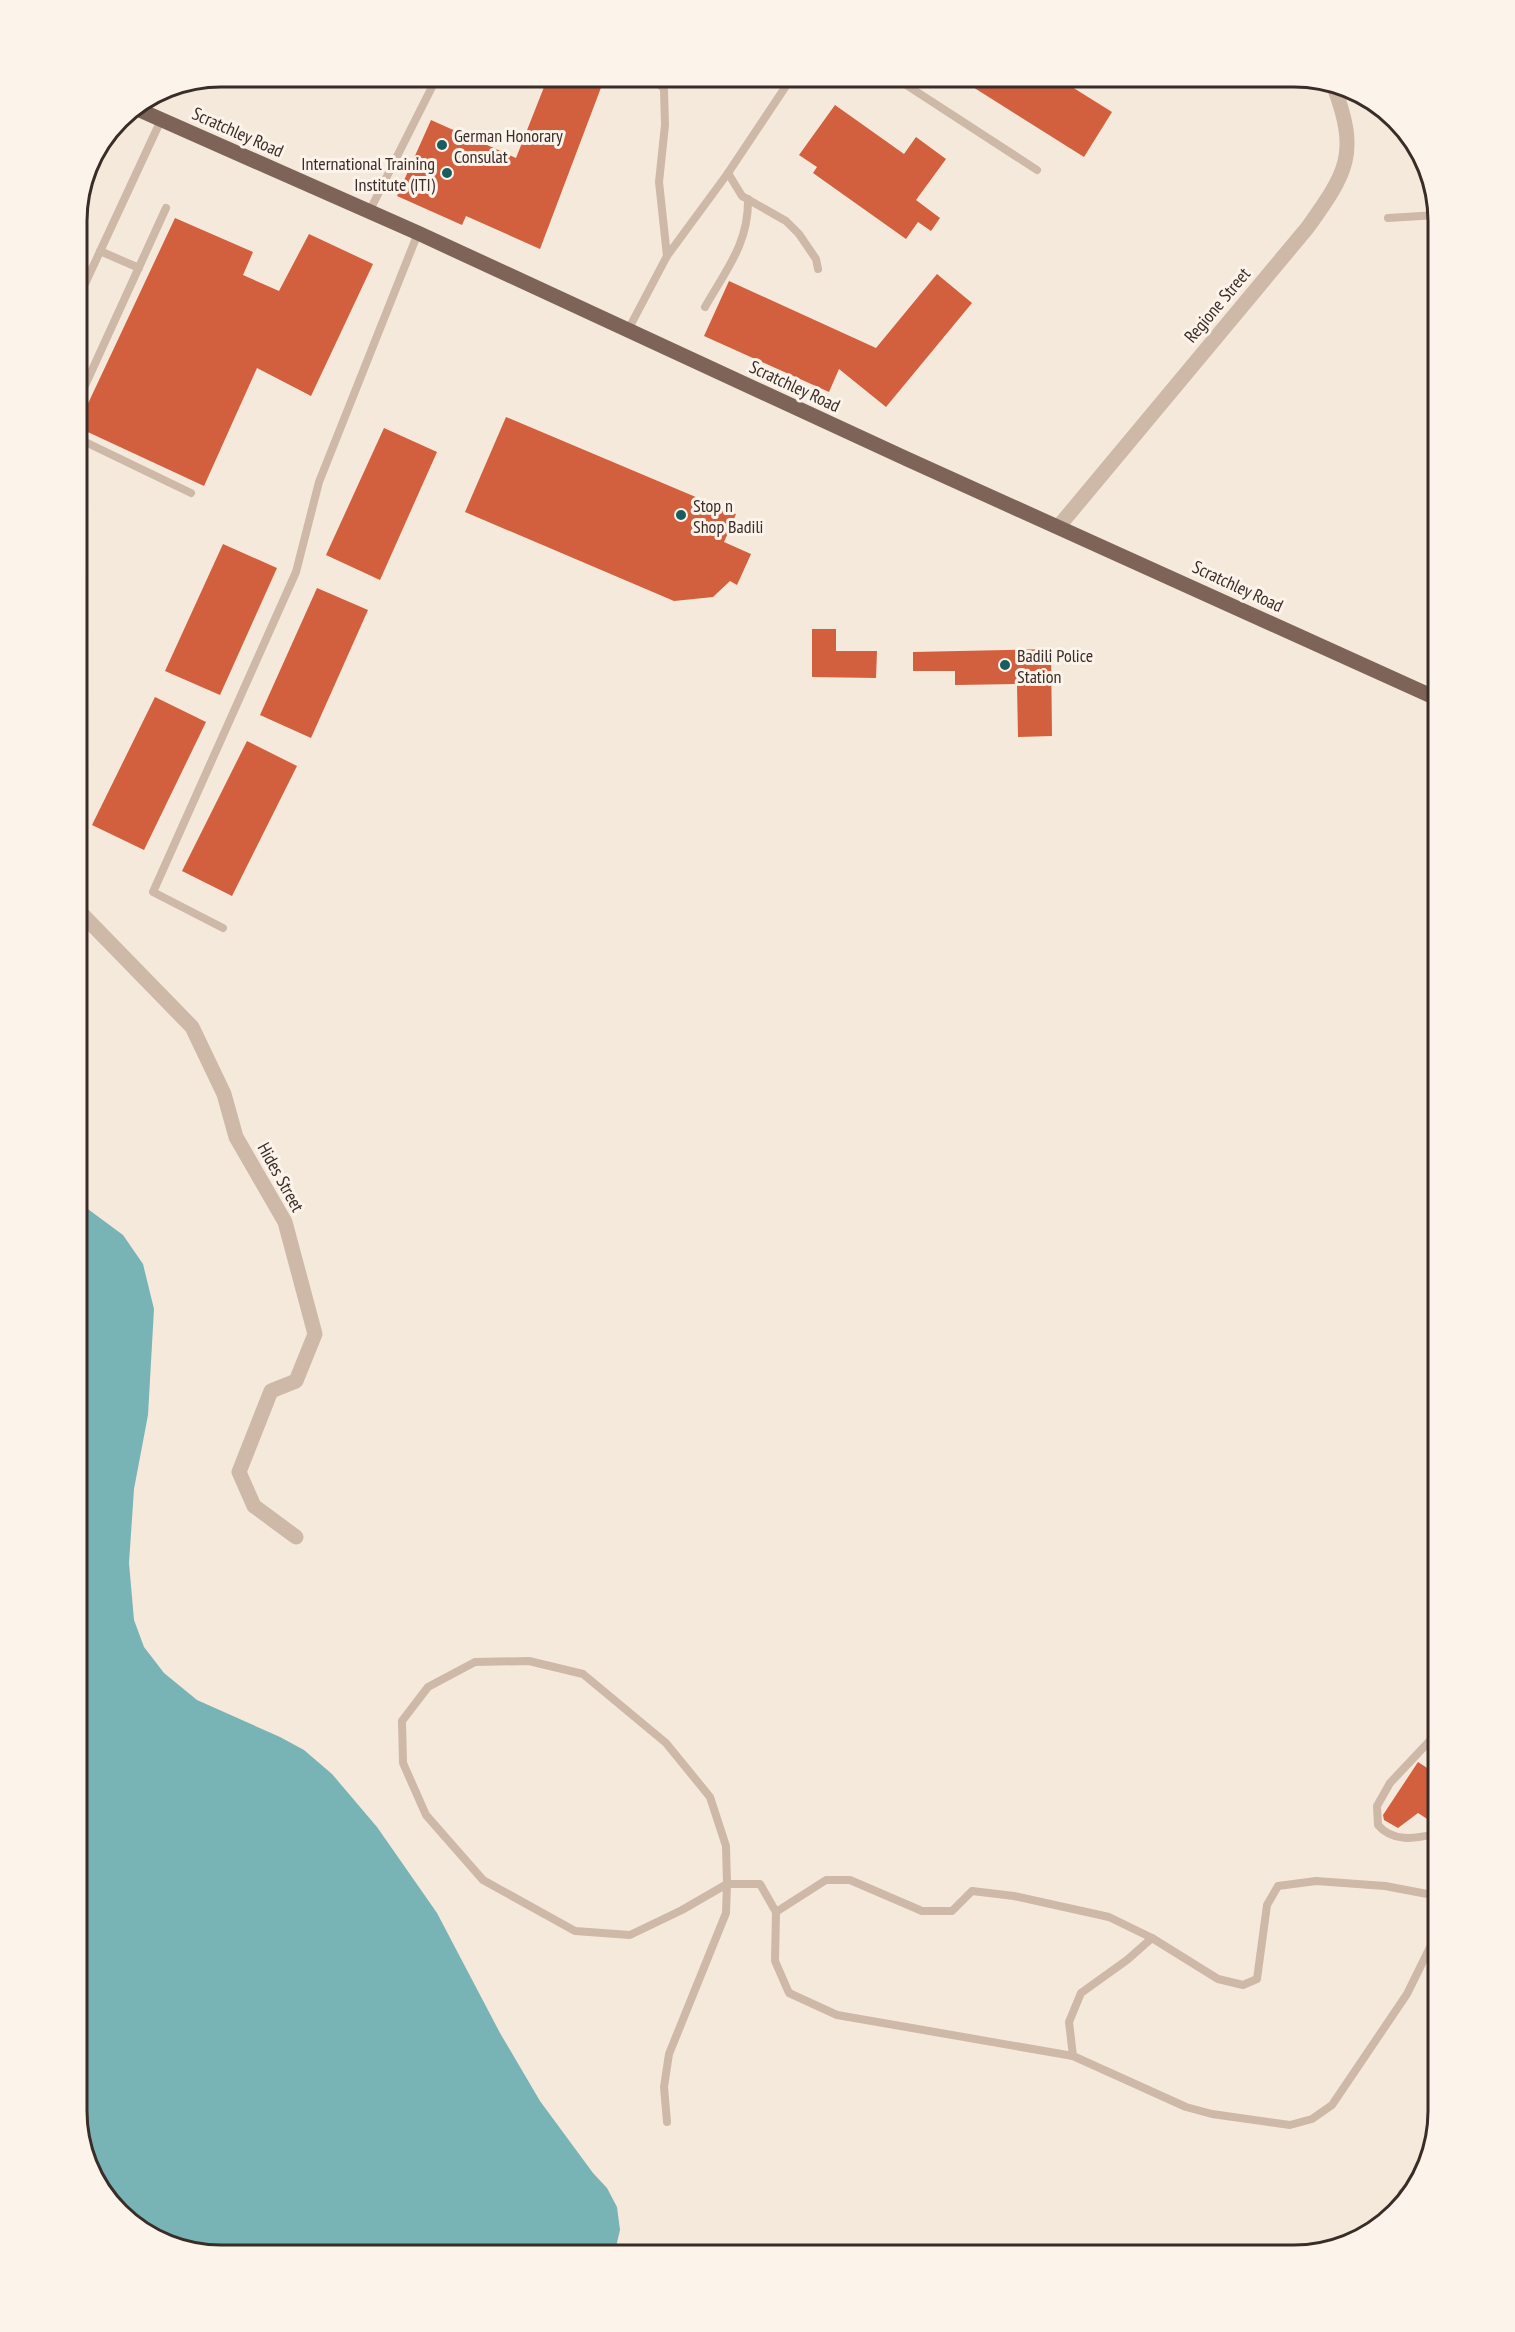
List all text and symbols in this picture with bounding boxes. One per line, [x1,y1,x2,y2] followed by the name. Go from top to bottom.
[189,102,287,162] street label: Scratchley Road
[454,124,563,168] place label: German Honorary Consulat
[435,138,449,152] marker: German Honorary Consulat
[301,152,436,196] place label: International Training Institute (ITI)
[440,166,454,180] marker: International Training Institute (ITI)
[1179,263,1255,347] street label: Regione Street
[746,355,844,417] street label: Scratchley Road
[693,494,764,538] place label: Stop n Shop Badili
[674,508,688,522] marker: Stop n Shop Badili
[1189,555,1287,617] street label: Scratchley Road
[1017,644,1093,688] place label: Badili Police Station
[998,658,1012,672] marker: Badili Police Station
[253,1138,309,1216] street label: Hides Street

